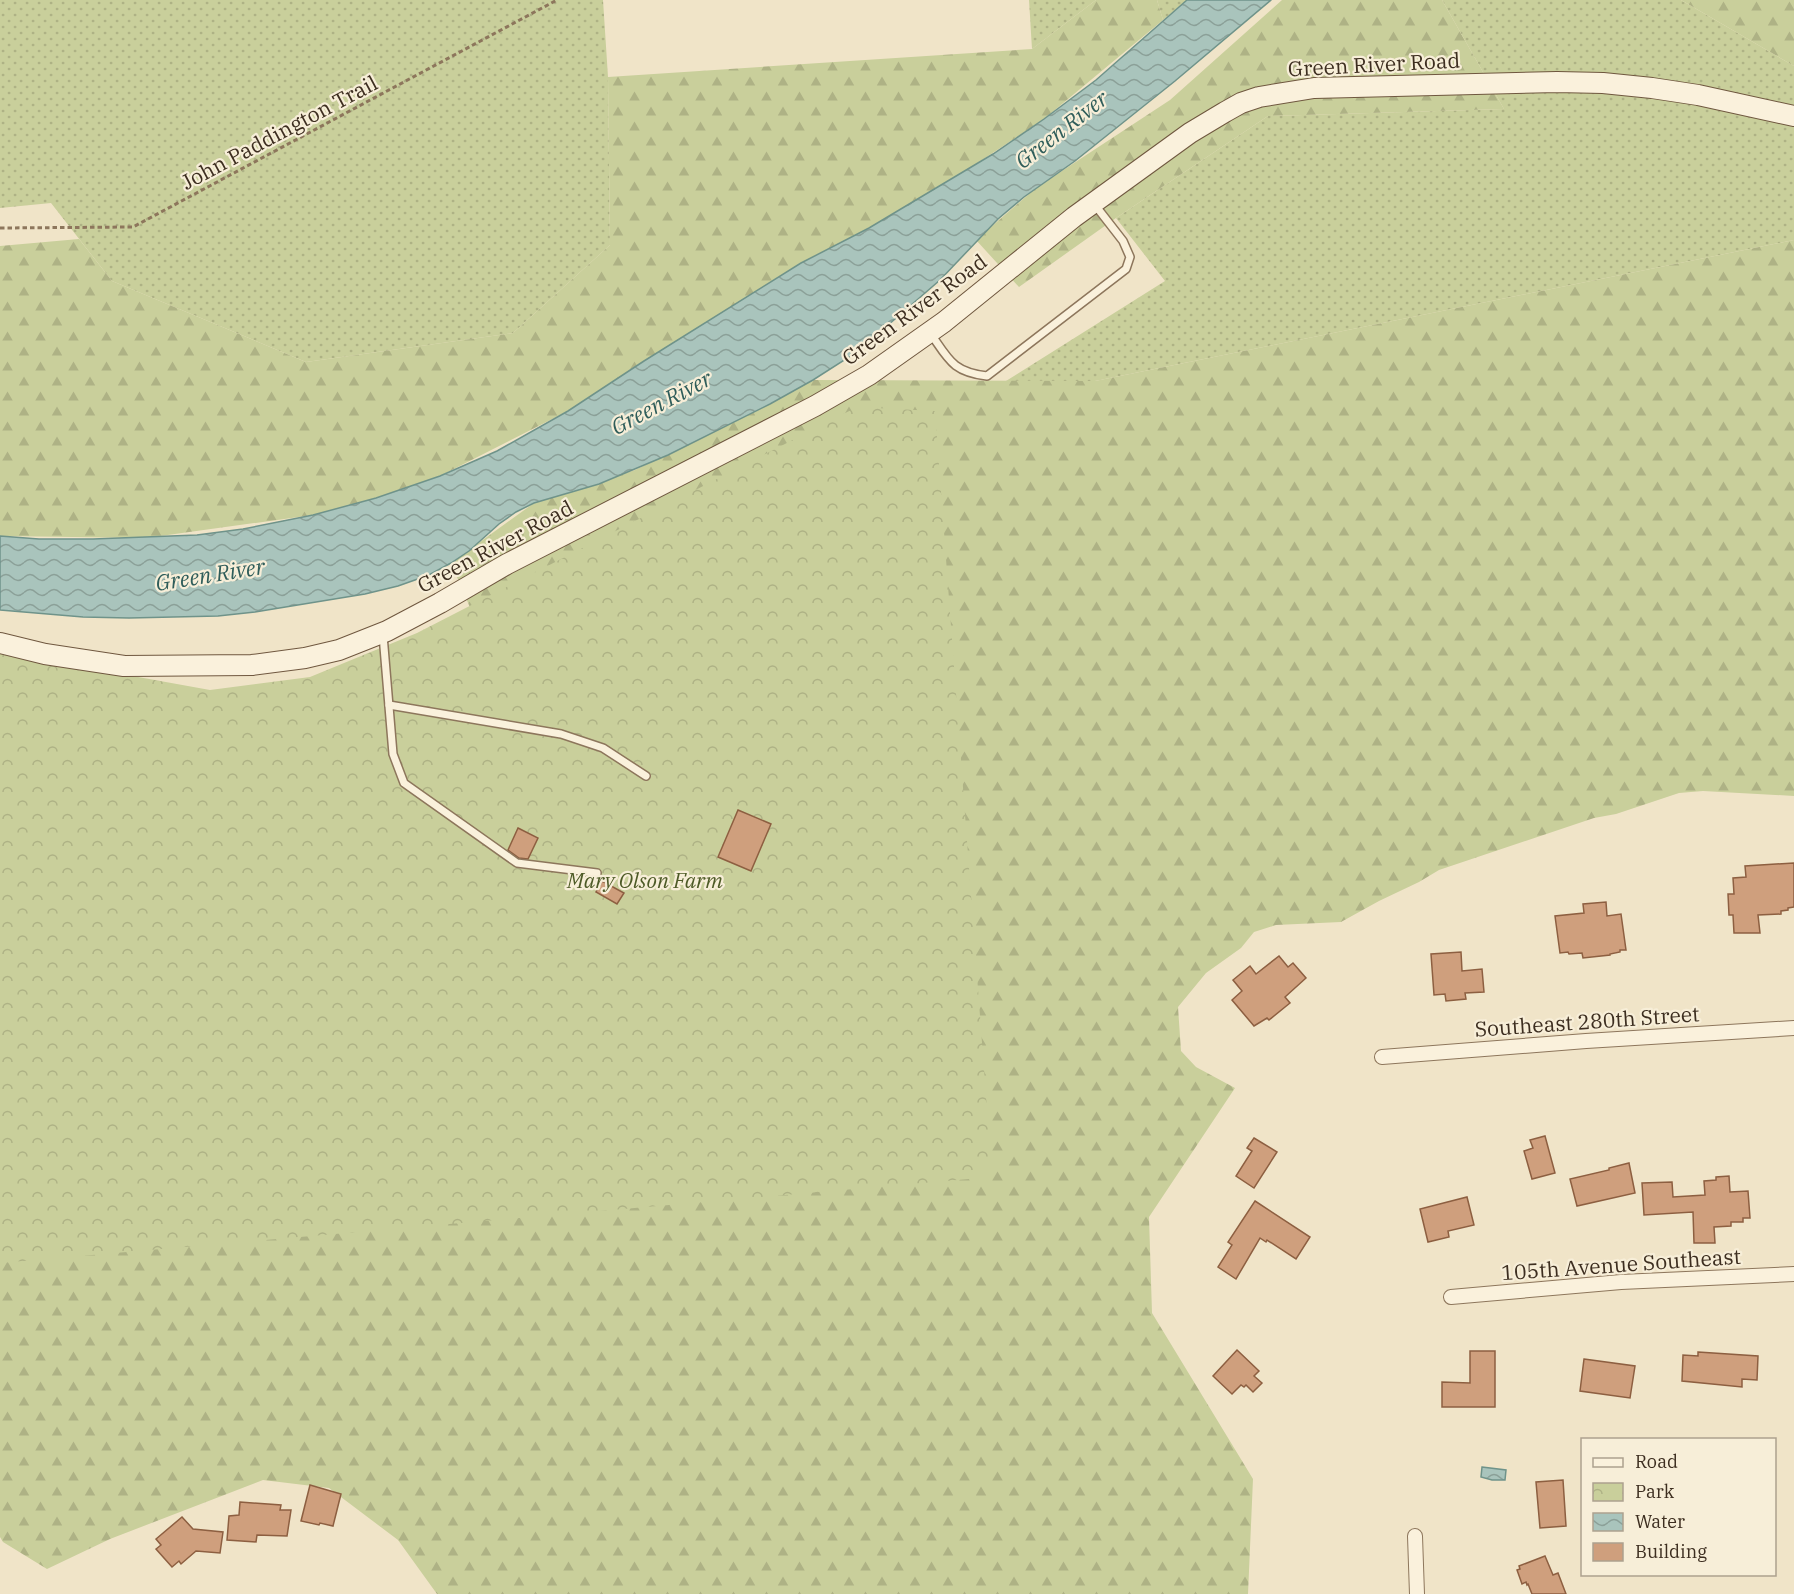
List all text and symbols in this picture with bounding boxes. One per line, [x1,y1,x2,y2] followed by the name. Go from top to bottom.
[1287,45,1461,82] street label: Green River Road
[176,68,382,196] street label: John Paddington Trail
[1008,83,1115,174] water label: Green River
[836,247,992,371] street label: Green River Road
[605,363,718,441] water label: Green River
[412,493,578,599] street label: Green River Road
[153,551,268,597] water label: Green River
[566,866,723,894] park label: Mary Olson Farm
[1474,999,1700,1043] street label: Southeast 280th Street
[1500,1242,1742,1286] street label: 105th Avenue Southeast
[1581,1438,1776,1576] legend
[1635,1450,1678,1473] text: Road
[1635,1480,1675,1503] text: Park
[1635,1510,1685,1533] text: Water
[1635,1540,1707,1563] text: Building

